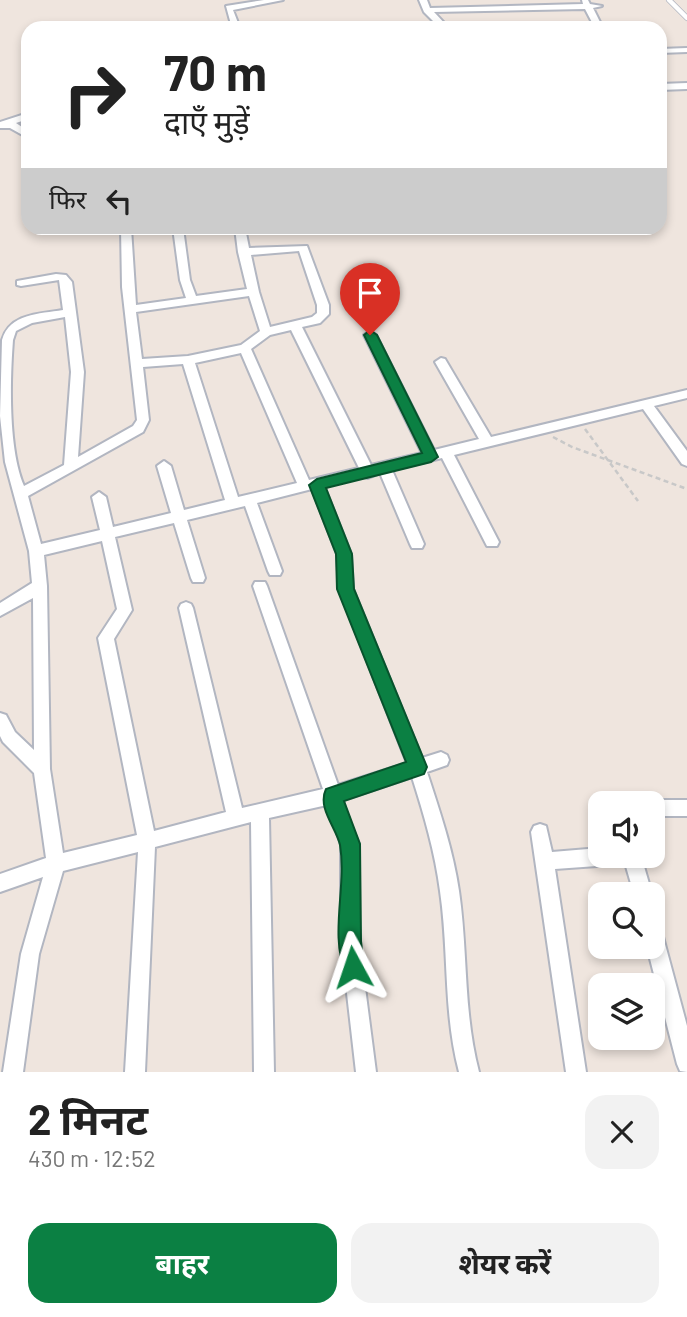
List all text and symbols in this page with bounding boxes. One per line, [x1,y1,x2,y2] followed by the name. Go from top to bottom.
[164,42,267,101] text: 70 m
[49,49,140,140] icon: right
[164,102,250,140] text: दाएँ मुड़ें
[100,182,138,220] icon: left
[49,183,86,214] text: फिर
[340,263,400,335] pin
[351,274,389,312] icon: arrive
[588,791,665,1050] map controls
[588,791,665,868] button: sound
[588,882,665,959] button: search
[316,930,390,1004] position arrow
[588,973,665,1050] button: layers
[28,1093,148,1143] text: 2 मिनट
[585,1095,659,1169] button: close
[28,1144,156,1172] text: 430 m · 12:52
[28,1223,337,1303] button: बाहर
[351,1223,659,1303] button: शेयर करें

